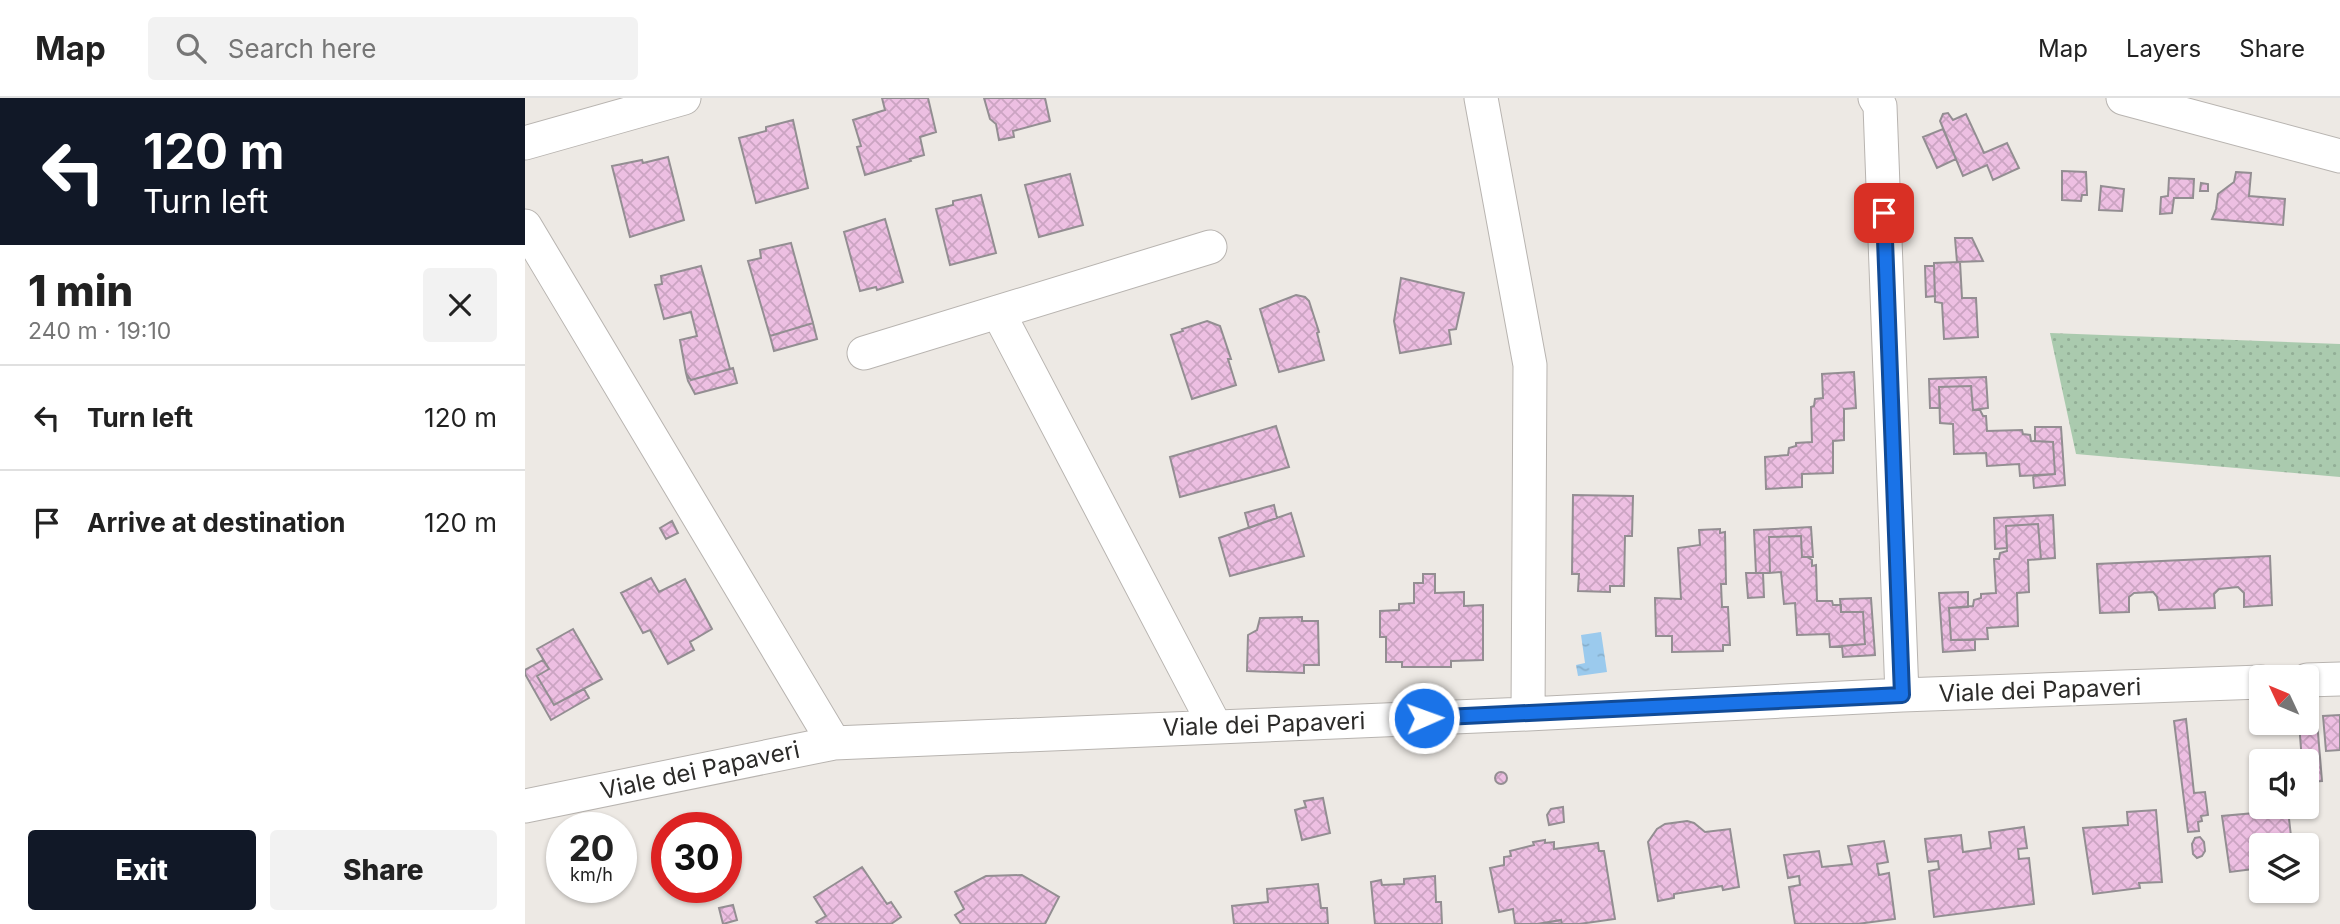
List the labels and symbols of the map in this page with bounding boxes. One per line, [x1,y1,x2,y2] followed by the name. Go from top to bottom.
[1854,183,1914,243] pin
[2249,665,2319,735] north arrow
[1938,672,2142,708] street label: Viale dei Papaveri
[1387,681,1461,755] position arrow
[1162,706,1366,742] street label: Viale dei Papaveri
[598,735,802,805] street label: Viale dei Papaveri
[651,812,742,903] speed limit sign: 30

